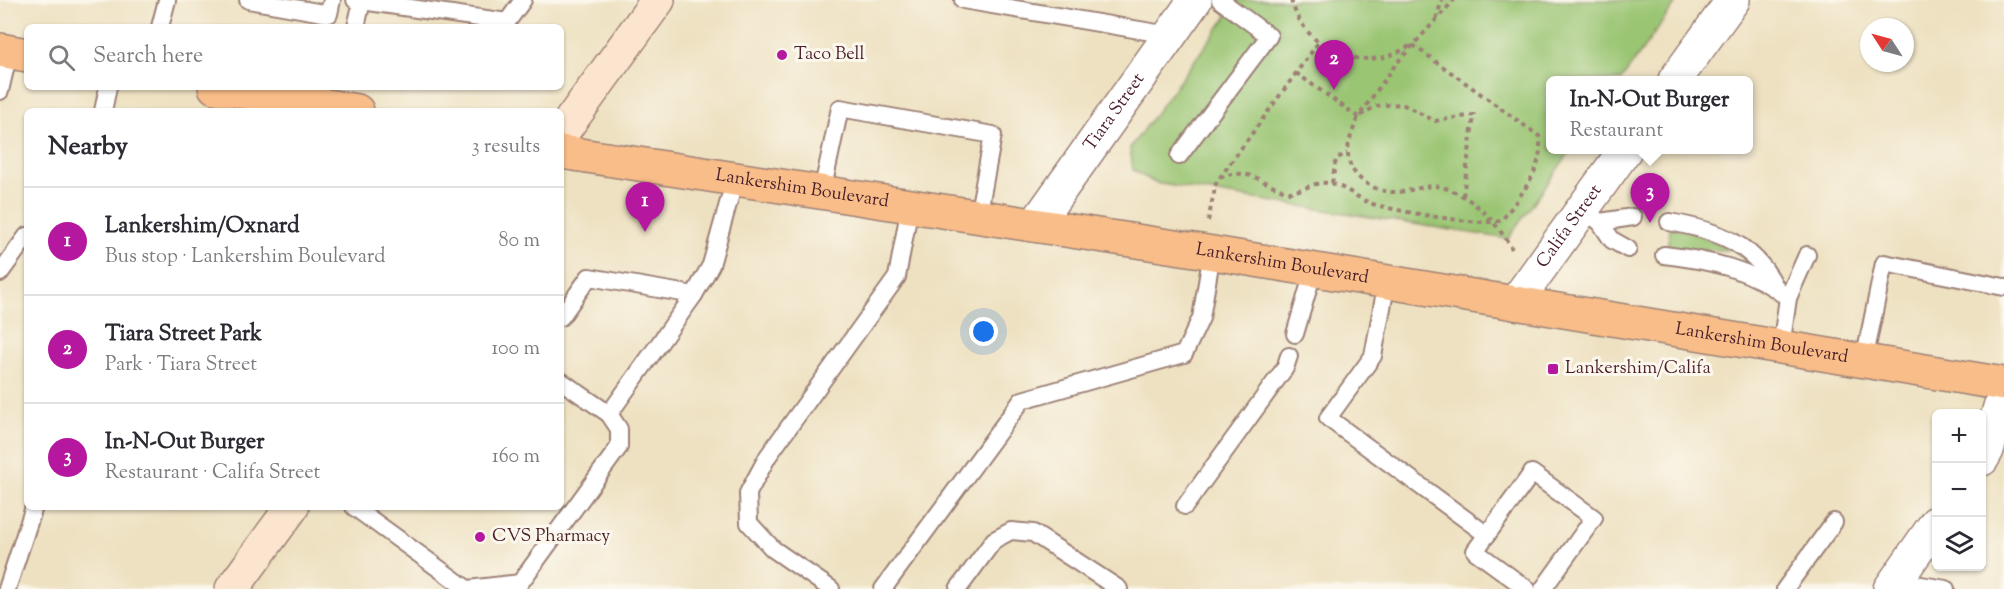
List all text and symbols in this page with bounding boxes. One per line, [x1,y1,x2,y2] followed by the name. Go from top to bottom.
[1860,18,1914,72] north arrow
[24,24,564,90] search box
[1314,40,1354,90] pin: 2
[45,41,78,74] icon: search
[93,41,203,73] text: Search here
[794,42,865,68] place label: Taco Bell
[775,48,789,62] marker: Taco Bell
[1078,68,1152,157] street label: Tiara Street
[1546,76,1753,154] popup
[1570,85,1729,117] text: In-N-Out Burger
[1570,117,1663,146] text: Restaurant
[48,129,128,166] text: Nearby
[471,133,540,162] text: 3 results
[714,163,891,216] street label: Lankershim Boulevard
[1630,174,1670,223] pin: 3
[1531,179,1609,274] street label: Califa Street
[626,182,664,232] pin: 1
[105,211,300,243] text: Lankershim/Oxnard
[64,227,71,256] text: 1
[499,227,540,256] text: 80 m
[1194,237,1371,292] street label: Lankershim Boulevard
[105,243,386,272] text: Bus stop · Lankershim Boulevard
[969,317,998,346] your location
[1673,317,1850,371] street label: Lankershim Boulevard
[105,319,262,351] text: Tiara Street Park
[63,335,72,364] text: 2
[491,335,540,364] text: 100 m
[105,351,257,380] text: Park · Tiara Street
[1565,356,1711,382] place label: Lankershim/Califa
[1546,362,1560,376] marker: Lankershim/Califa
[1932,409,1986,571] map controls
[1932,409,1986,463] button: +
[105,427,264,459] text: In-N-Out Burger
[63,443,72,472] text: 3
[492,443,540,472] text: 160 m
[105,459,320,488] text: Restaurant · Califa Street
[1932,463,1986,517] button: −
[1932,517,1986,571] button: layers
[492,524,610,550] place label: CVS Pharmacy
[473,530,487,544] marker: CVS Pharmacy

